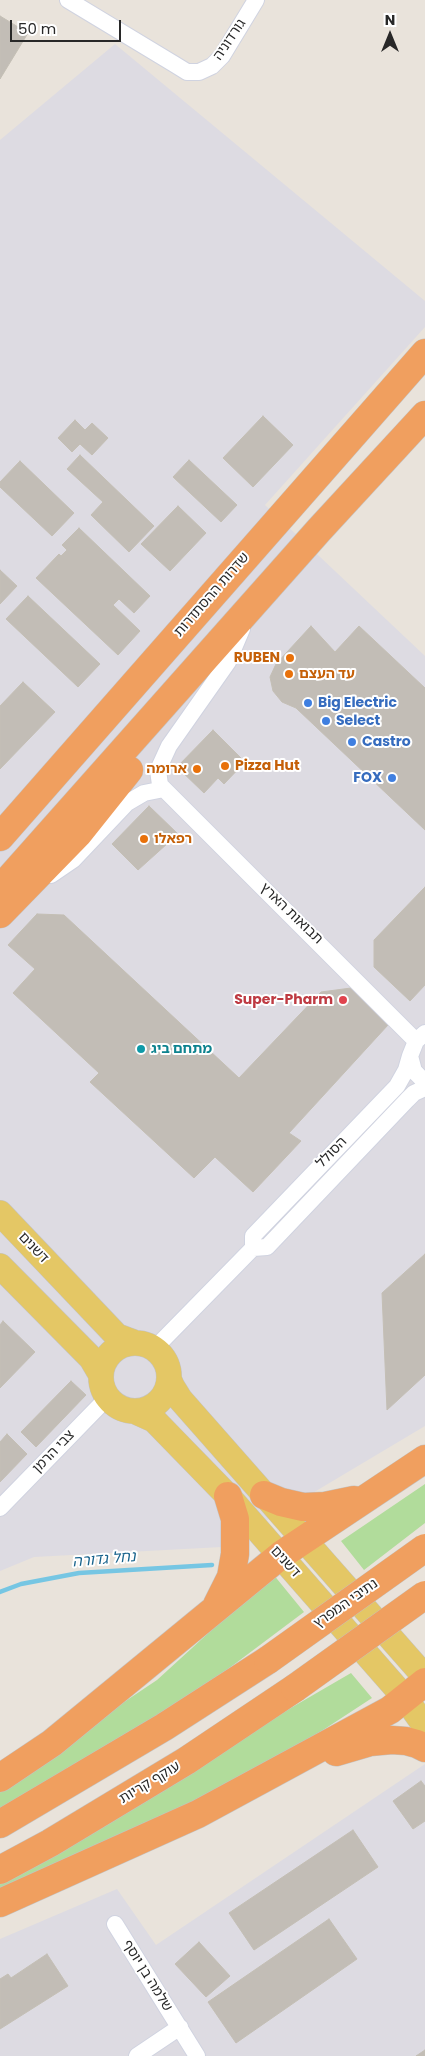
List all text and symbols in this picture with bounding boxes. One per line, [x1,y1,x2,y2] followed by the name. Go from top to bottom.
[12,10,124,42] scale bar
[365,10,415,60] north arrow
[385,10,395,30] text: N
[210,16,250,64] street label: גורדוניה
[18,18,56,39] text: 50 m
[171,550,253,640] street label: שדרות ההסתדרות
[234,650,280,666] place label: RUBEN
[284,652,296,664] marker: RUBEN
[299,666,355,682] place label: עד העצם
[283,668,295,680] marker: עד העצם
[318,695,397,711] place label: Big Electric
[302,697,314,709] marker: Big Electric
[336,713,380,729] place label: Select
[320,715,332,727] marker: Select
[362,734,411,750] place label: Castro
[346,736,358,748] marker: Castro
[235,758,300,774] place label: Pizza Hut
[219,760,231,772] marker: Pizza Hut
[146,761,187,777] place label: ארומה
[191,763,203,775] marker: ארומה
[353,770,382,786] place label: FOX
[386,772,398,784] marker: FOX
[154,831,192,847] place label: רפאלו
[138,833,150,845] marker: רפאלו
[256,880,326,948] street label: תבואות הארץ
[234,992,333,1008] place label: Super-Pharm
[337,994,349,1006] marker: Super-Pharm
[151,1041,212,1057] place label: מתחם ביג
[135,1043,147,1055] marker: מתחם ביג
[313,1134,351,1172] street label: הסולל
[14,1229,52,1267] street label: דשנים
[29,1427,79,1477] street label: צבי הרמן
[267,1543,303,1581] street label: דשנים
[72,1548,136,1572] water label: נחל גדורה
[311,1576,381,1632] street label: נתיבי המפרץ
[117,1758,183,1808] street label: עוקף קריות
[118,1937,176,2015] street label: שלמה בן יוסף

